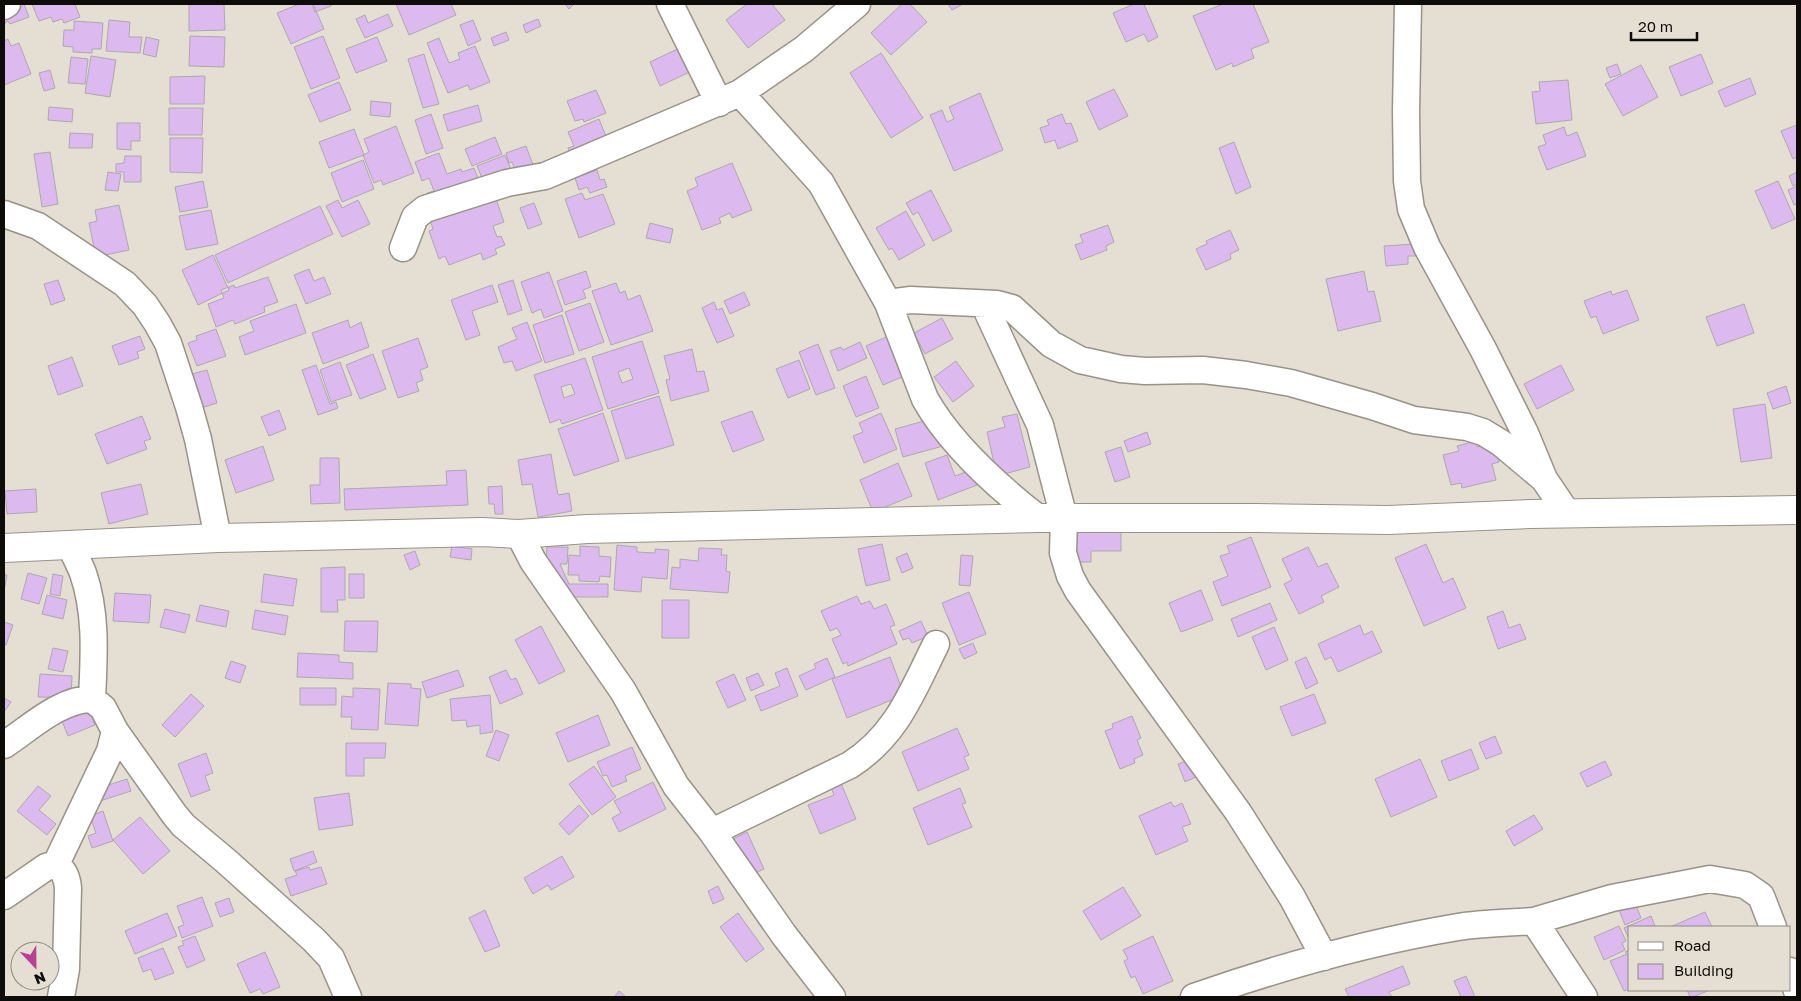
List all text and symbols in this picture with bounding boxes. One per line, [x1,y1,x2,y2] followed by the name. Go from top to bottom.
[1631,10,1697,42] scale bar
[1638,17,1673,35] text: 20 m
[1628,926,1791,991] legend
[1674,936,1711,954] text: Road
[10,941,60,991] north arrow
[1674,961,1734,979] text: Building
[32,969,48,988] text: N

